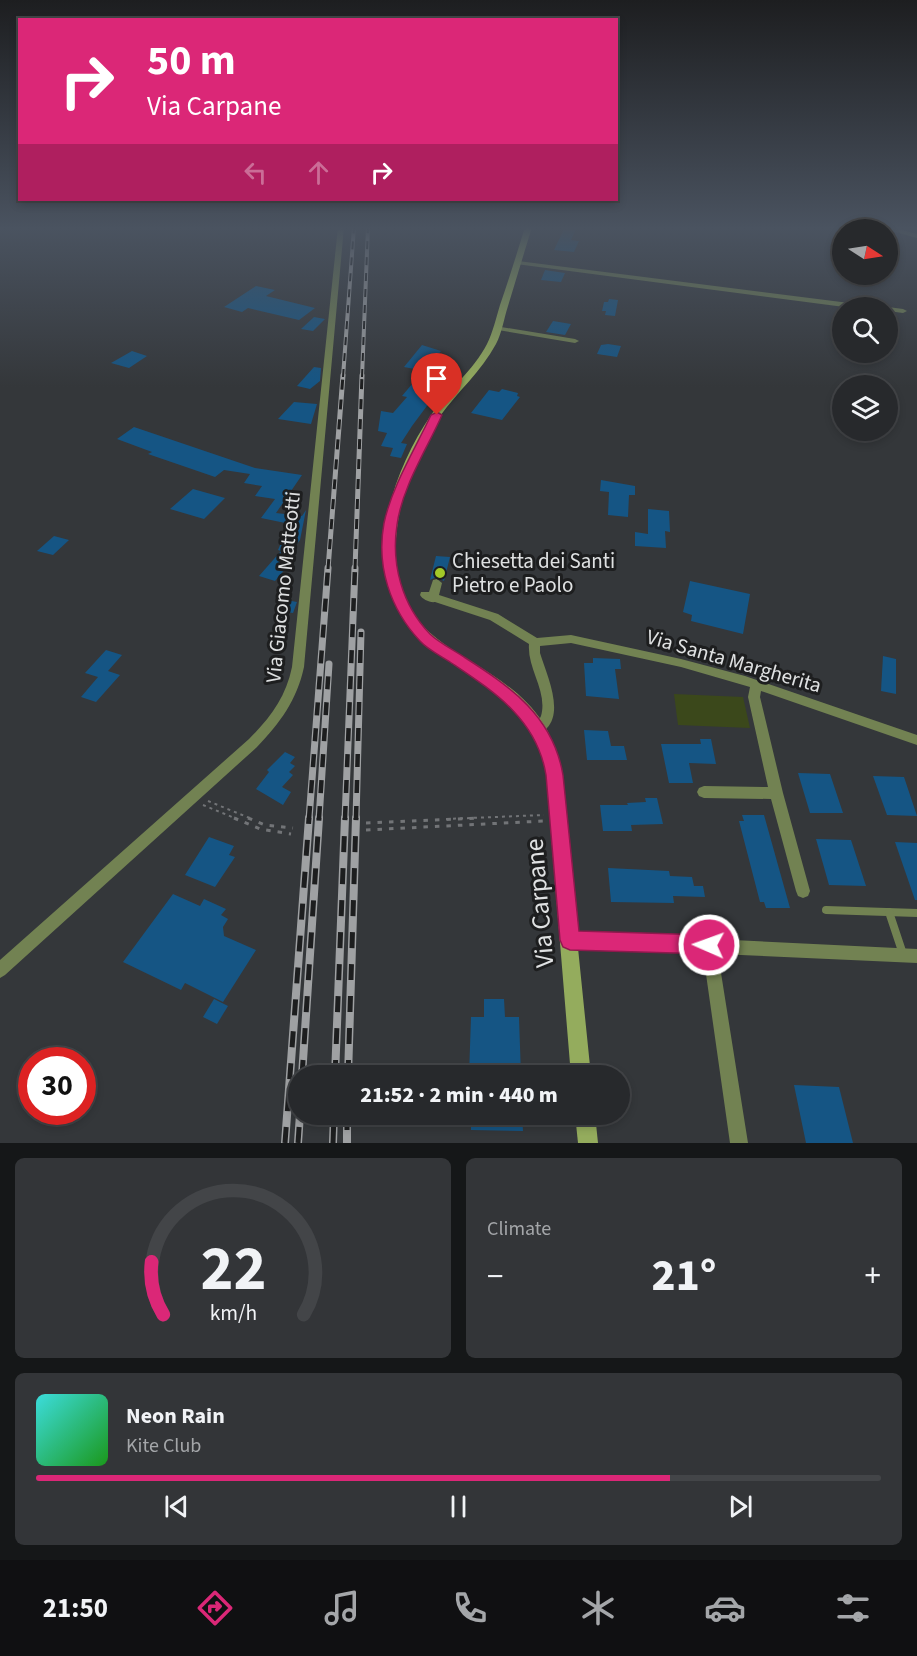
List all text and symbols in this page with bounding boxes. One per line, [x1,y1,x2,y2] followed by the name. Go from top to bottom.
[147,31,236,91] text: 50 m
[48,42,126,120] icon: right
[147,87,281,126] text: Via Carpane
[239,156,272,189] icon: left
[302,156,335,189] icon: ahead
[365,156,398,189] icon: right
[832,219,898,285] north arrow
[832,219,898,441] map controls
[832,297,898,363] button: search
[411,353,462,415] pin
[420,362,453,395] icon: arrive
[832,375,898,441] button: layers
[258,490,308,684] street label: Via Giacomo Matteotti
[452,546,615,600] place label: Chiesetta dei Santi Pietro e Paolo
[433,566,447,580] marker: Chiesetta dei Santi Pietro e Paolo
[643,622,825,700] street label: Via Santa Margherita
[515,837,564,969] street label: Via Carpane
[677,913,741,977] position arrow
[18,1047,96,1125] speed limit sign: 30
[360,1079,558,1111] text: 21:52 · 2 min · 440 m
[487,1215,551,1243] text: Climate
[200,1225,266,1314] text: 22
[652,1244,716,1308] text: 21°
[487,1253,503,1300] text: −
[865,1253,881,1300] text: +
[209,1298,257,1329] text: km/h
[126,1400,225,1432] text: Neon Rain
[126,1432,201,1460] text: Kite Club
[160,1490,193,1523] icon: previous
[442,1490,475,1523] icon: pause
[724,1490,757,1523] icon: next
[194,1587,236,1629] icon: directions
[321,1587,363,1629] icon: music
[449,1587,491,1629] icon: phone
[577,1587,619,1629] icon: climate
[704,1587,746,1629] icon: car
[832,1587,874,1629] icon: filters
[43,1589,108,1628] text: 21:50

